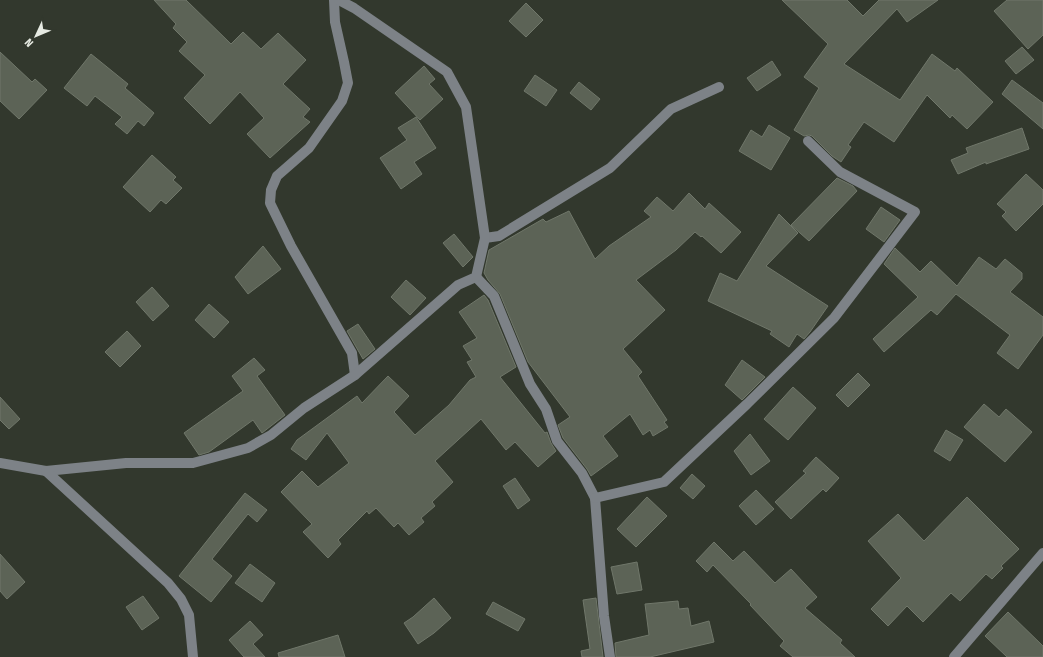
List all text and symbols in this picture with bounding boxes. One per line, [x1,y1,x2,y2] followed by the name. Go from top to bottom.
[16,16,56,56] north arrow
[22,36,36,49] text: N

